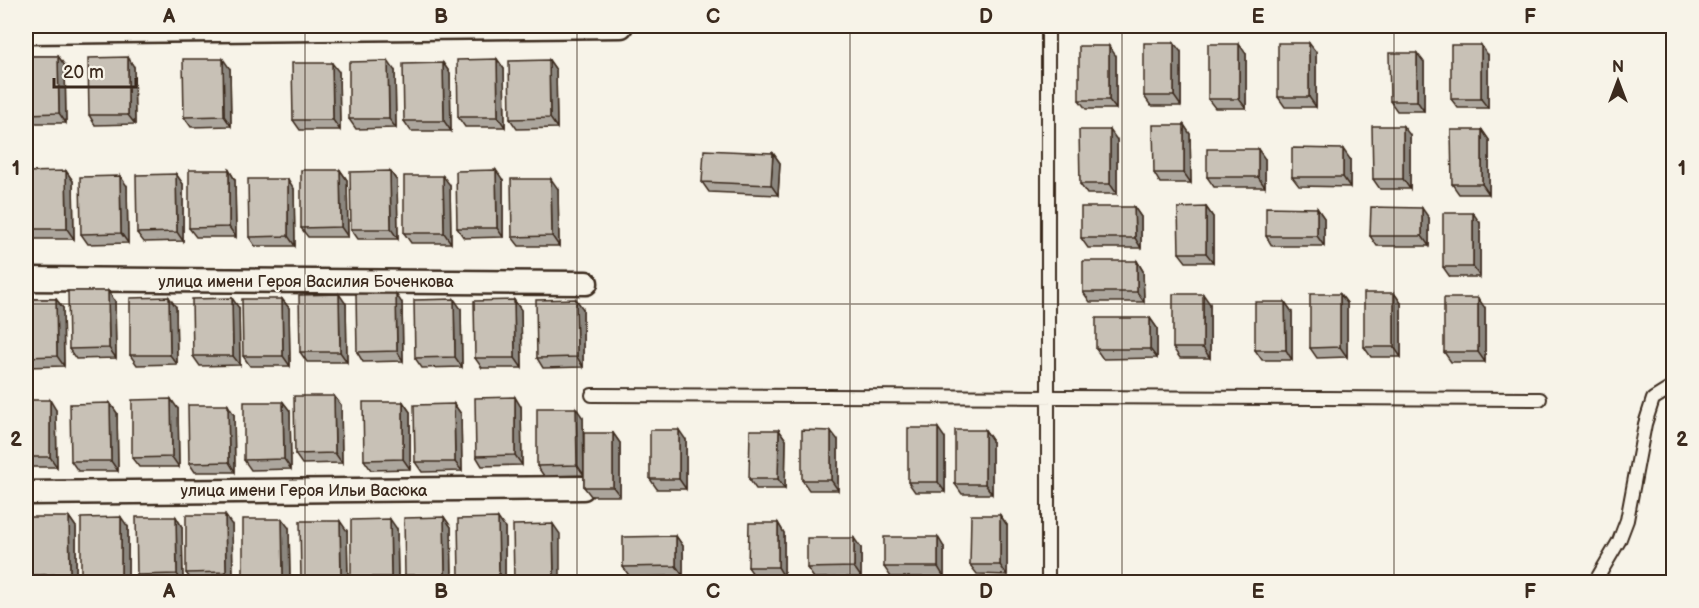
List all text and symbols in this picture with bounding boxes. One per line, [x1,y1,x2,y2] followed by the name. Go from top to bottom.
[162,5,176,29] text: A
[434,5,448,29] text: B
[706,5,720,29] text: C
[979,5,993,29] text: D
[1252,5,1265,29] text: E
[1524,5,1536,29] text: F
[54,51,136,89] scale bar
[1588,51,1648,111] north arrow
[1612,58,1624,77] text: N
[63,62,104,83] text: 20 m
[12,157,20,181] text: 1
[1678,157,1686,181] text: 1
[158,273,454,292] street label: улица имени Героя Василия Боченкова
[10,428,22,452] text: 2
[1676,428,1688,452] text: 2
[181,482,428,501] street label: улица имени Героя Ильи Васюка
[162,580,176,604] text: A
[434,580,448,604] text: B
[706,580,720,604] text: C
[979,580,993,604] text: D
[1252,580,1265,604] text: E
[1524,580,1536,604] text: F

